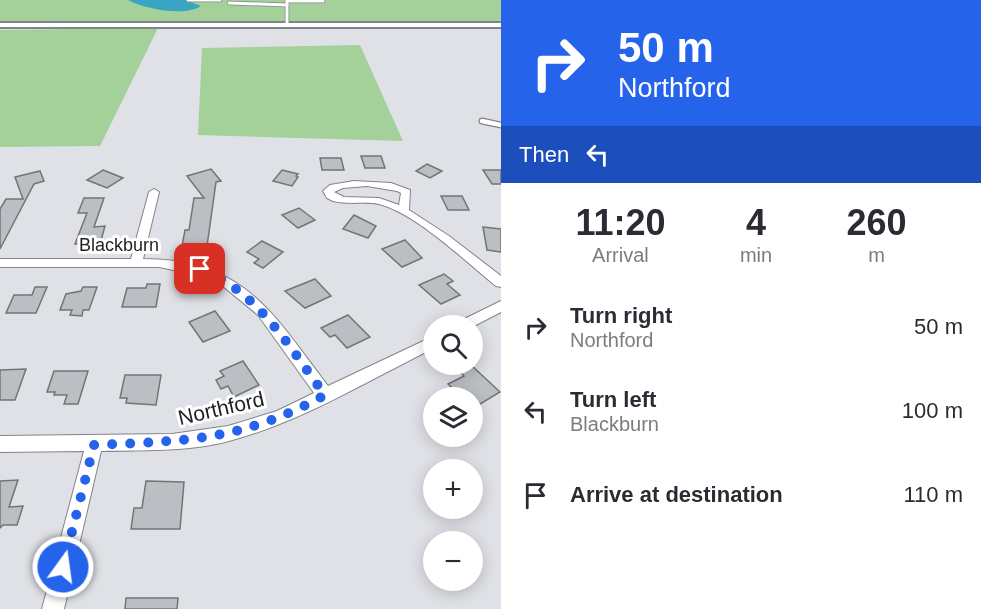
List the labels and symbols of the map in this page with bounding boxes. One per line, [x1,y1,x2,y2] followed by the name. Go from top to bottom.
[79,235,159,255] street label: Blackburn
[174,243,225,294] pin
[176,387,266,429] street label: Northford
[31,535,95,599] position arrow

